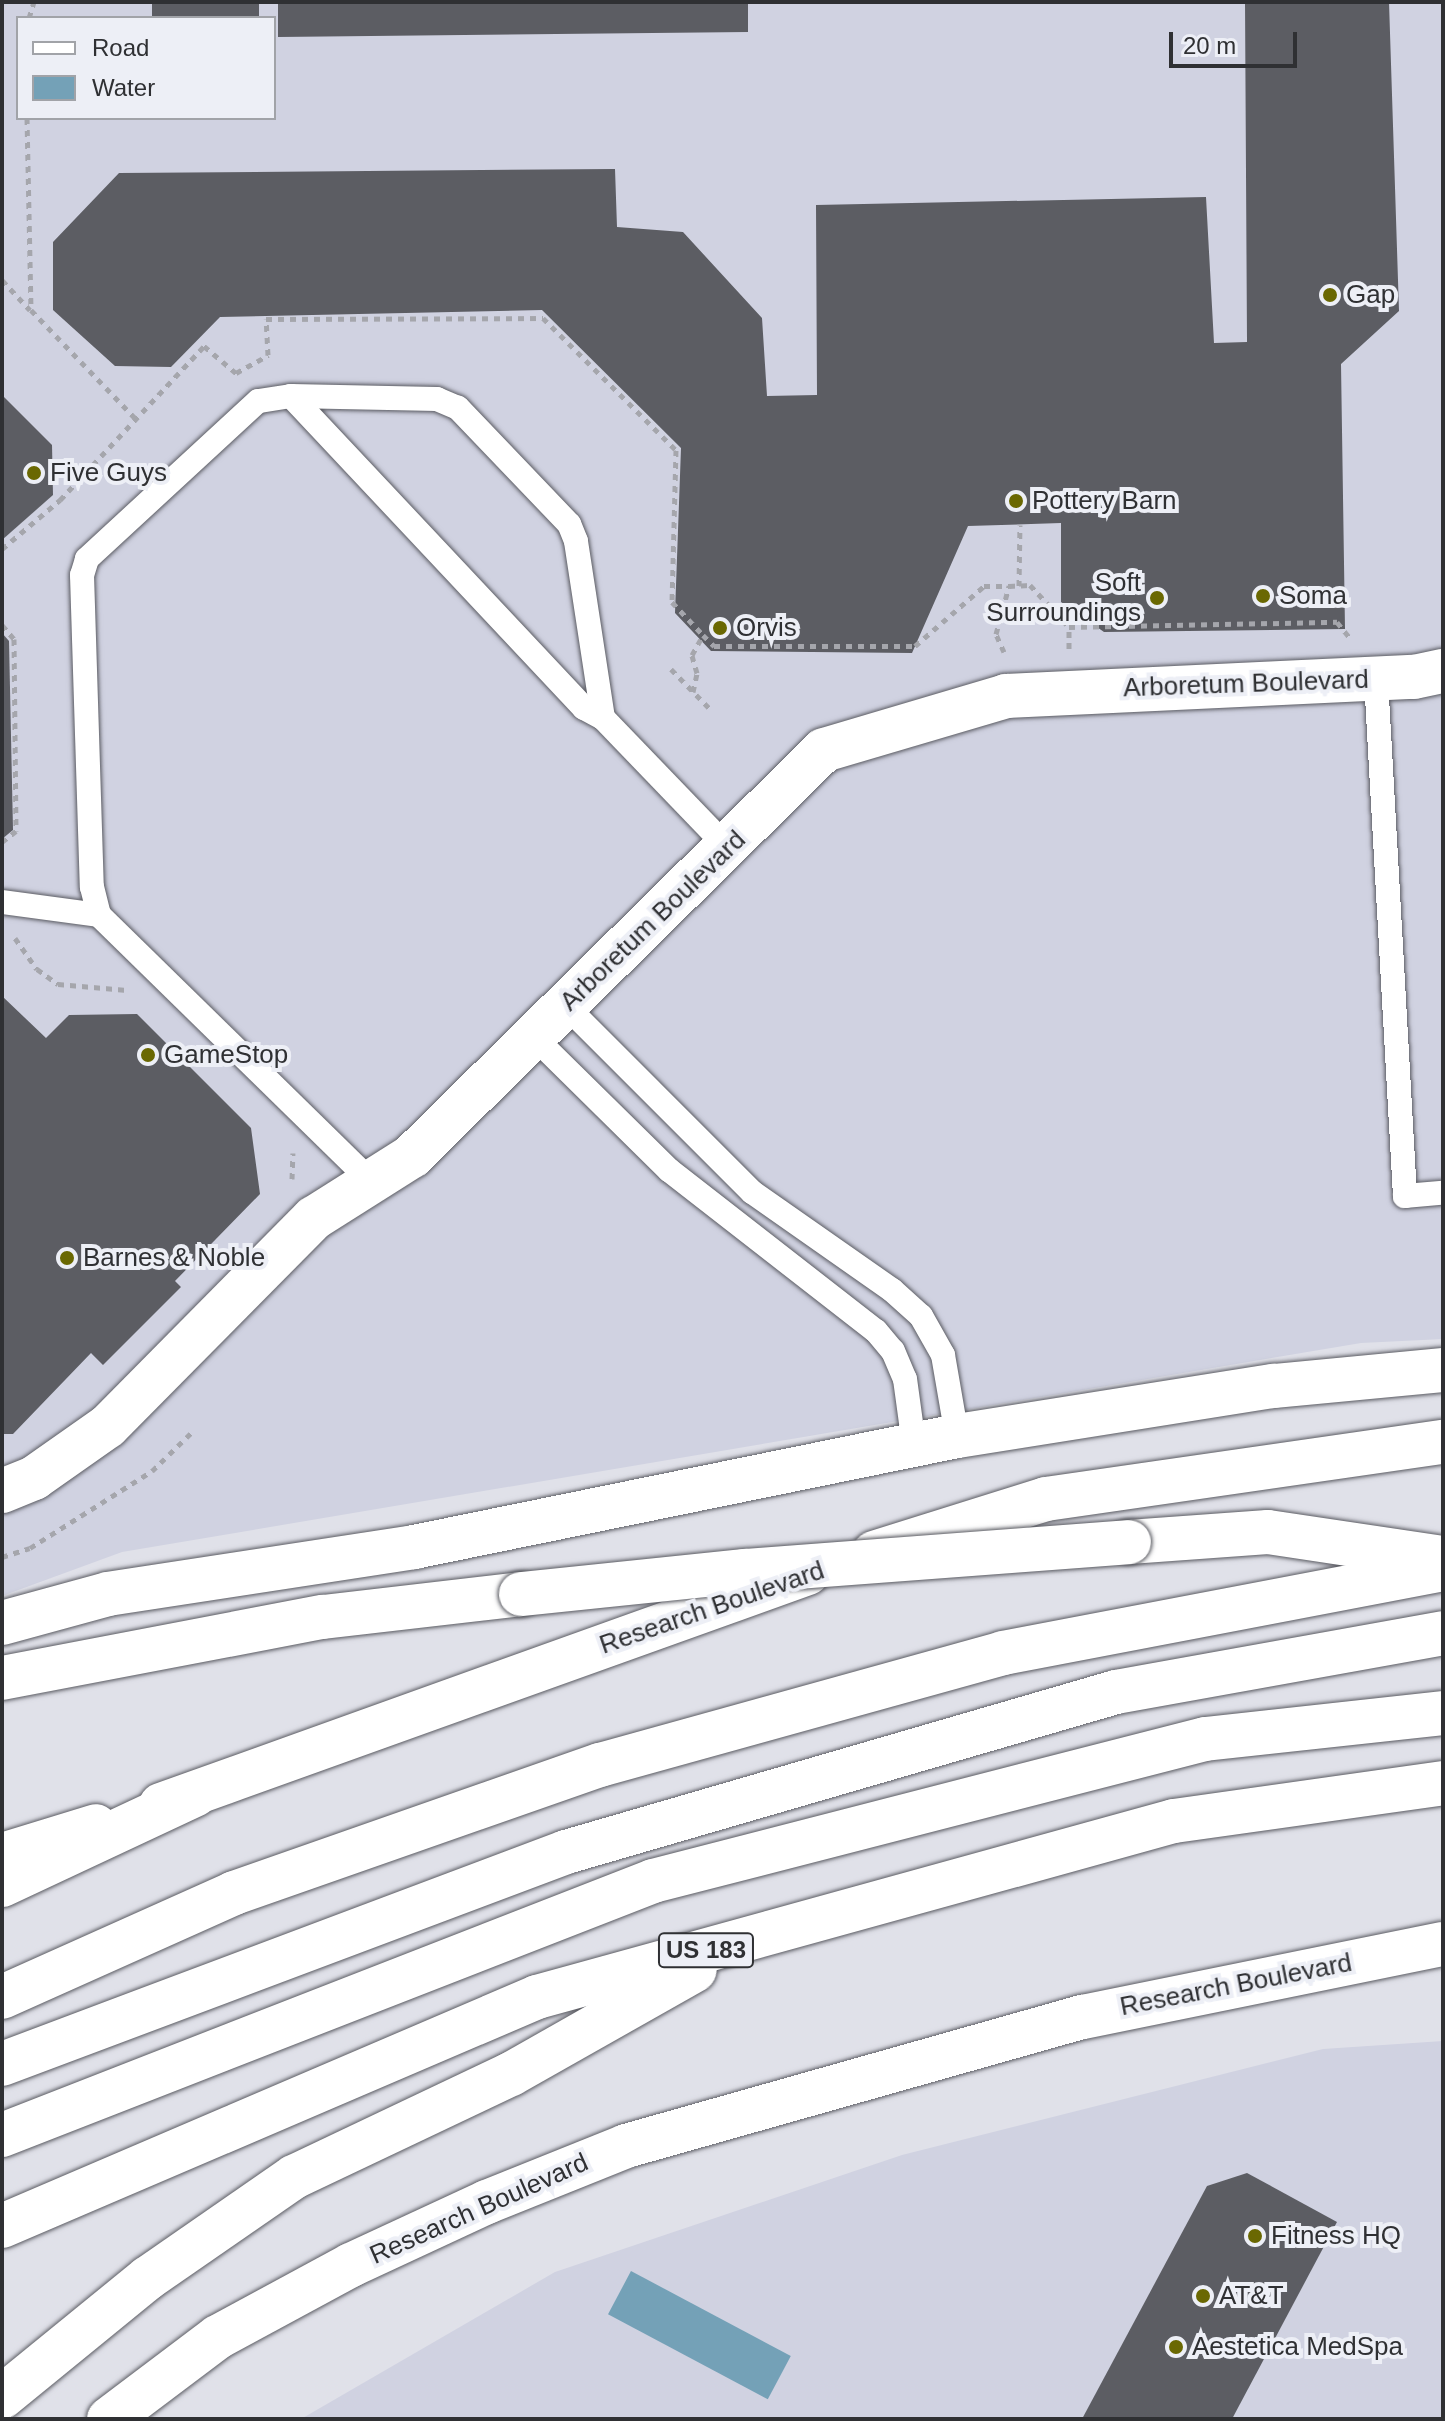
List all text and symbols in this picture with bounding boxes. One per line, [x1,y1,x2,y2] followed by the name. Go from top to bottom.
[16,16,276,120] legend
[1173,16,1301,66] scale bar
[1183,32,1236,59] text: 20 m
[92,34,149,61] text: Road
[92,74,155,101] text: Water
[1346,279,1395,311] place label: Gap
[1321,286,1339,304] marker: Gap
[50,457,167,489] place label: Five Guys
[25,464,43,482] marker: Five Guys
[1032,485,1177,517] place label: Pottery Barn
[1007,492,1025,510] marker: Pottery Barn
[986,567,1141,628] place label: Soft Surroundings
[1279,580,1347,612] place label: Soma
[1254,587,1272,605] marker: Soma
[1148,589,1166,607] marker: Soft Surroundings
[736,612,797,644] place label: Orvis
[711,619,729,637] marker: Orvis
[1123,664,1369,704] street label: Arboretum Boulevard
[554,824,752,1018] street label: Arboretum Boulevard
[164,1039,288,1071] place label: GameStop
[139,1046,157,1064] marker: GameStop
[83,1242,265,1274] place label: Barnes & Noble
[58,1249,76,1267] marker: Barnes & Noble
[596,1555,828,1661] street label: Research Boulevard
[656,1930,756,1970] road number: US 183
[1117,1947,1355,2023] street label: Research Boulevard
[365,2147,593,2271] street label: Research Boulevard
[1271,2220,1401,2252] place label: Fitness HQ
[1246,2227,1264,2245] marker: Fitness HQ
[1219,2280,1284,2312] place label: AT&T
[1194,2287,1212,2305] marker: AT&T
[1192,2331,1403,2363] place label: Aestetica MedSpa
[1167,2338,1185,2356] marker: Aestetica MedSpa

